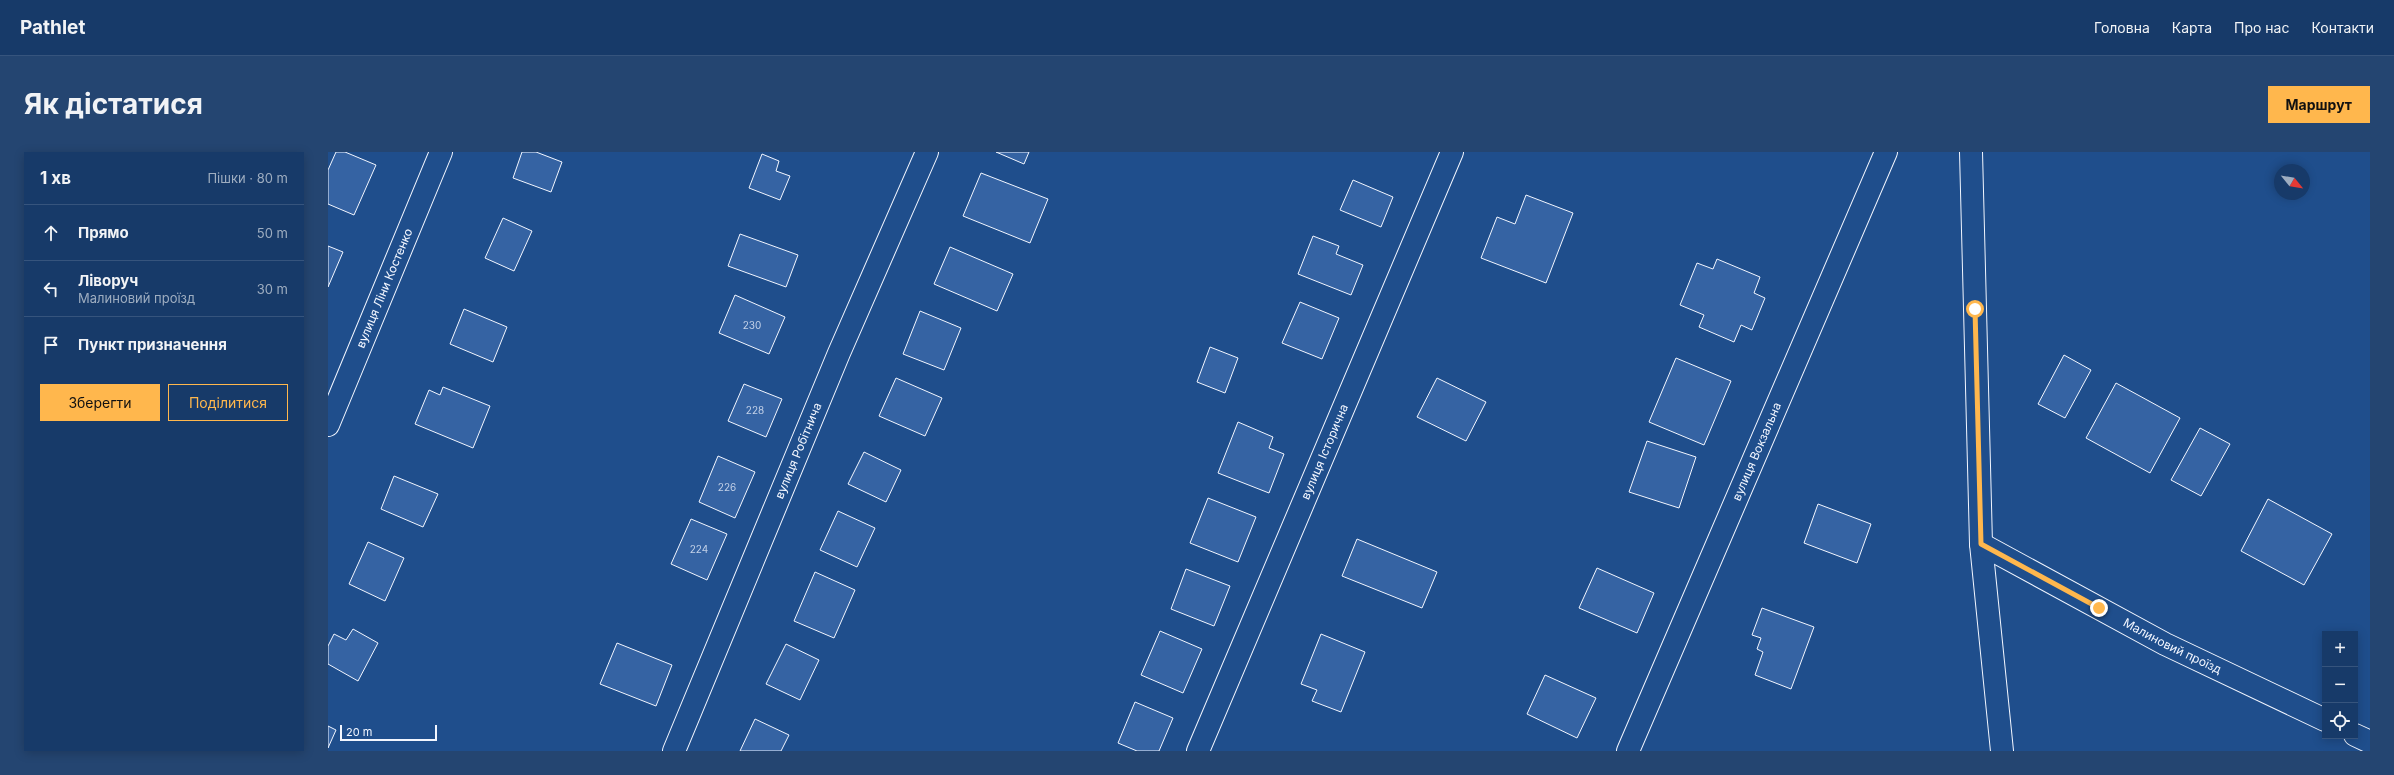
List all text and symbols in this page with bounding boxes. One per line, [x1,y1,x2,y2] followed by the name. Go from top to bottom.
[20,16,85,39] text: Pathlet
[2094,19,2150,36] text: Головна
[2172,19,2212,36] text: Карта
[2234,19,2289,36] text: Про нас
[2311,19,2374,36] text: Контакти
[2268,86,2370,123] button: Маршрут
[24,87,203,121] text: Як дістатися
[2274,164,2310,200] north arrow
[40,168,71,188] text: 1 хв
[207,170,288,186] text: Пішки · 80 m
[40,222,62,244] icon: ahead
[78,223,129,242] text: Прямо
[257,225,288,241] text: 50 m
[353,226,416,350] street label: вулиця Ліни Костенко
[78,271,138,290] text: Ліворуч
[40,278,62,300] icon: left
[257,281,288,297] text: 30 m
[78,290,195,306] text: Малиновий проїзд
[1966,300,1984,318] route start
[743,319,761,331] house number: 230
[40,334,62,356] icon: arrive
[78,335,227,354] text: Пункт призначення
[40,384,160,421] button: Зберегти
[168,384,288,421] button: Поділитися
[771,400,825,501] street label: вулиця Робітнича
[1729,400,1784,503] street label: вулиця Вокзальна
[1298,402,1351,502] street label: вулиця Історична
[746,404,764,416] house number: 228
[718,481,736,493] house number: 226
[690,543,708,555] house number: 224
[2090,599,2108,617] route end
[2121,615,2225,677] street label: Малиновий проїзд
[2322,631,2358,739] map controls
[2322,631,2358,667] button: +
[2322,667,2358,703] button: −
[2322,703,2358,739] button: locate
[340,723,437,742] scale bar
[346,725,372,739] text: 20 m

